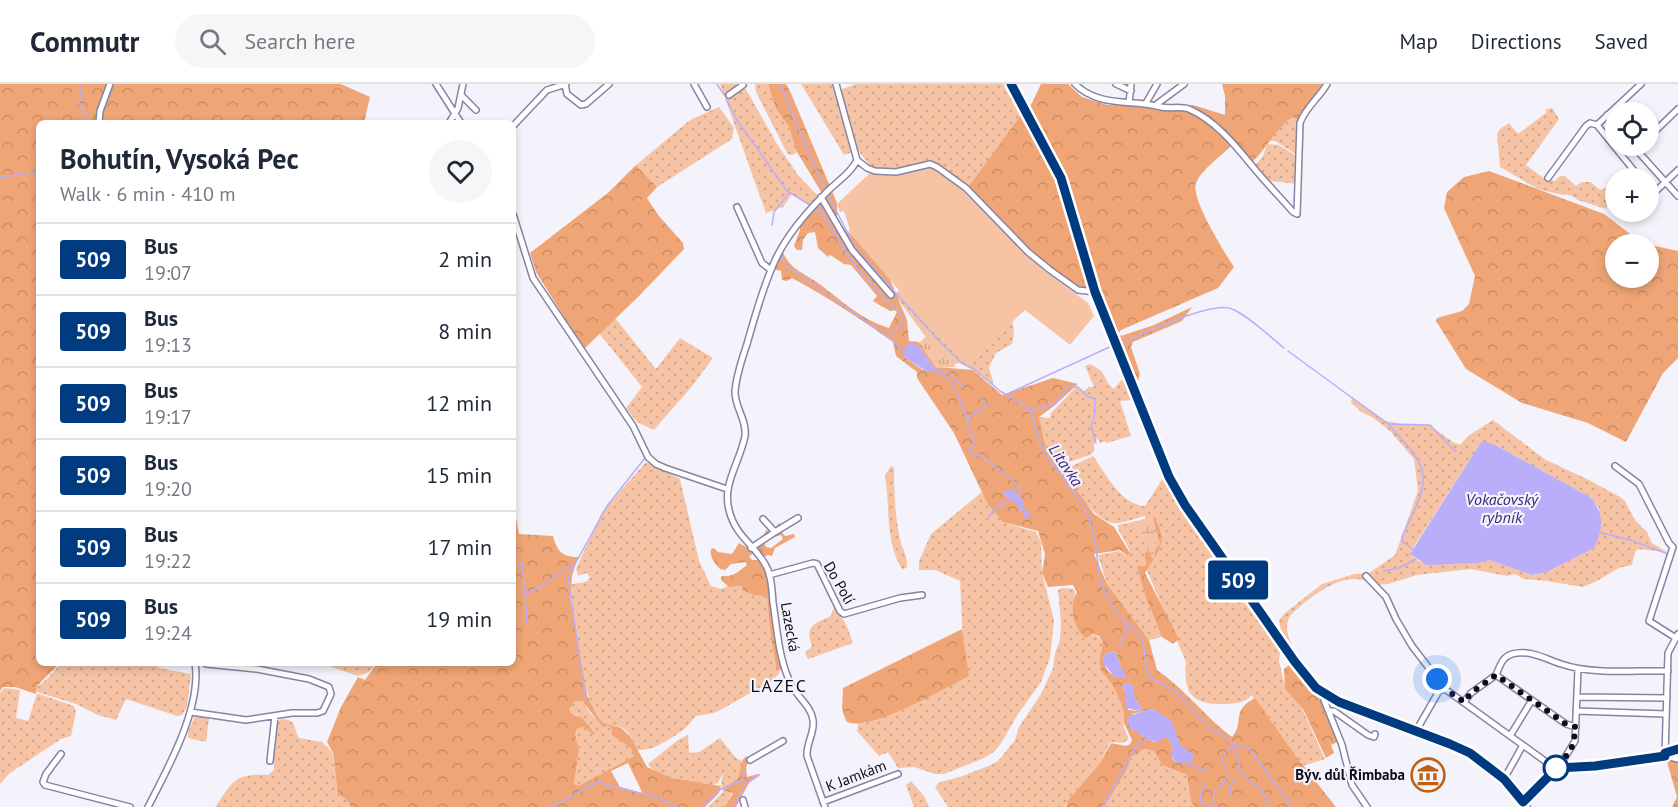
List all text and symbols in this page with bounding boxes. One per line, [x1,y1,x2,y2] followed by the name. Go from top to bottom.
[175,14,595,68] search box
[30,23,139,60] text: Commutr
[196,25,229,58] icon: search
[244,27,355,55] text: Search here
[1399,28,1438,55] text: Map
[1471,28,1562,55] text: Directions
[1595,28,1648,55] text: Saved
[1605,102,1659,288] map controls
[1605,102,1659,156] button: locate
[60,140,299,177] text: Bohutín, Vysoká Pec
[429,140,492,203] button: heart
[1605,168,1659,222] button: +
[60,181,236,207] text: Walk · 6 min · 410 m
[144,232,178,260] text: Bus
[1605,234,1659,288] button: −
[438,245,492,273] text: 2 min
[75,246,111,273] text: 509
[144,260,192,286] text: 19:07
[144,304,178,332] text: Bus
[438,317,492,345] text: 8 min
[75,318,111,345] text: 509
[144,332,192,358] text: 19:13
[144,376,178,404] text: Bus
[426,389,492,417] text: 12 min
[75,390,111,417] text: 509
[144,404,192,430] text: 19:17
[1045,440,1087,490] water label: Litavka
[144,448,178,476] text: Bus
[426,461,492,489] text: 15 min
[75,462,111,489] text: 509
[144,476,192,502] text: 19:20
[1466,489,1539,527] water label: Vokačovský rybník
[144,520,178,548] text: Bus
[428,533,492,561] text: 17 min
[75,534,111,561] text: 509
[144,548,192,574] text: 19:22
[820,558,859,607] street label: Do Polí
[1204,560,1272,600] line badge: 509
[1220,567,1256,594] text: 509
[144,592,178,620] text: Bus
[777,601,804,653] street label: Lazecká
[426,605,492,633] text: 19 min
[75,606,111,633] text: 509
[144,620,192,646] text: 19:24
[1422,664,1452,694] your location
[751,674,807,697] district label: LAZEC
[823,755,889,796] street label: K Jamkám
[1543,755,1569,781] unlabelled marker
[1410,757,1446,793] museum icon: Býv. důl Řimbaba
[1295,765,1405,784] place label: Býv. důl Řimbaba

